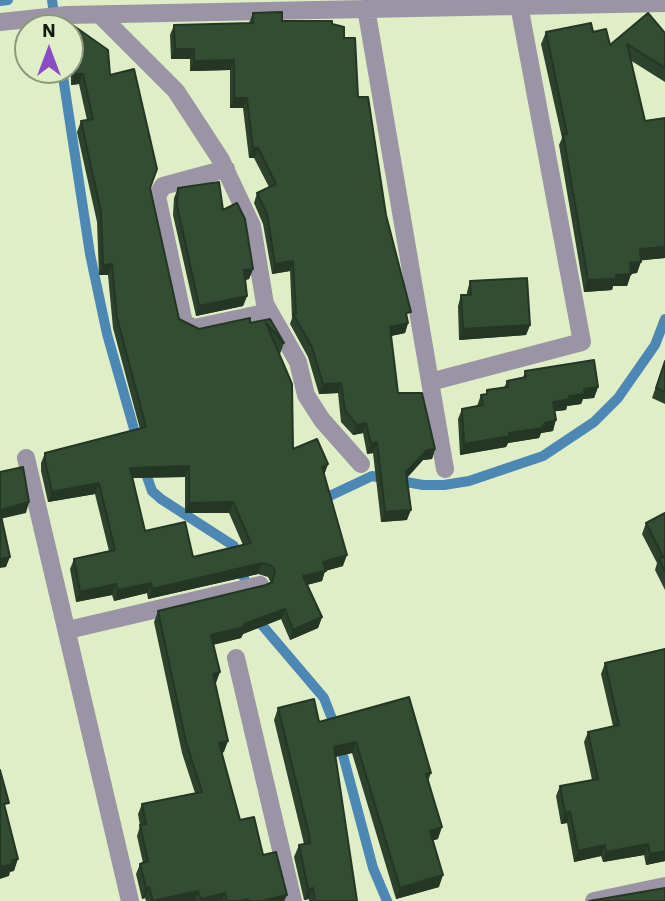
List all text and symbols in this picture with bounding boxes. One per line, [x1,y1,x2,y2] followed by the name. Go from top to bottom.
[14,14,84,84] north arrow
[42,18,56,42] text: N

